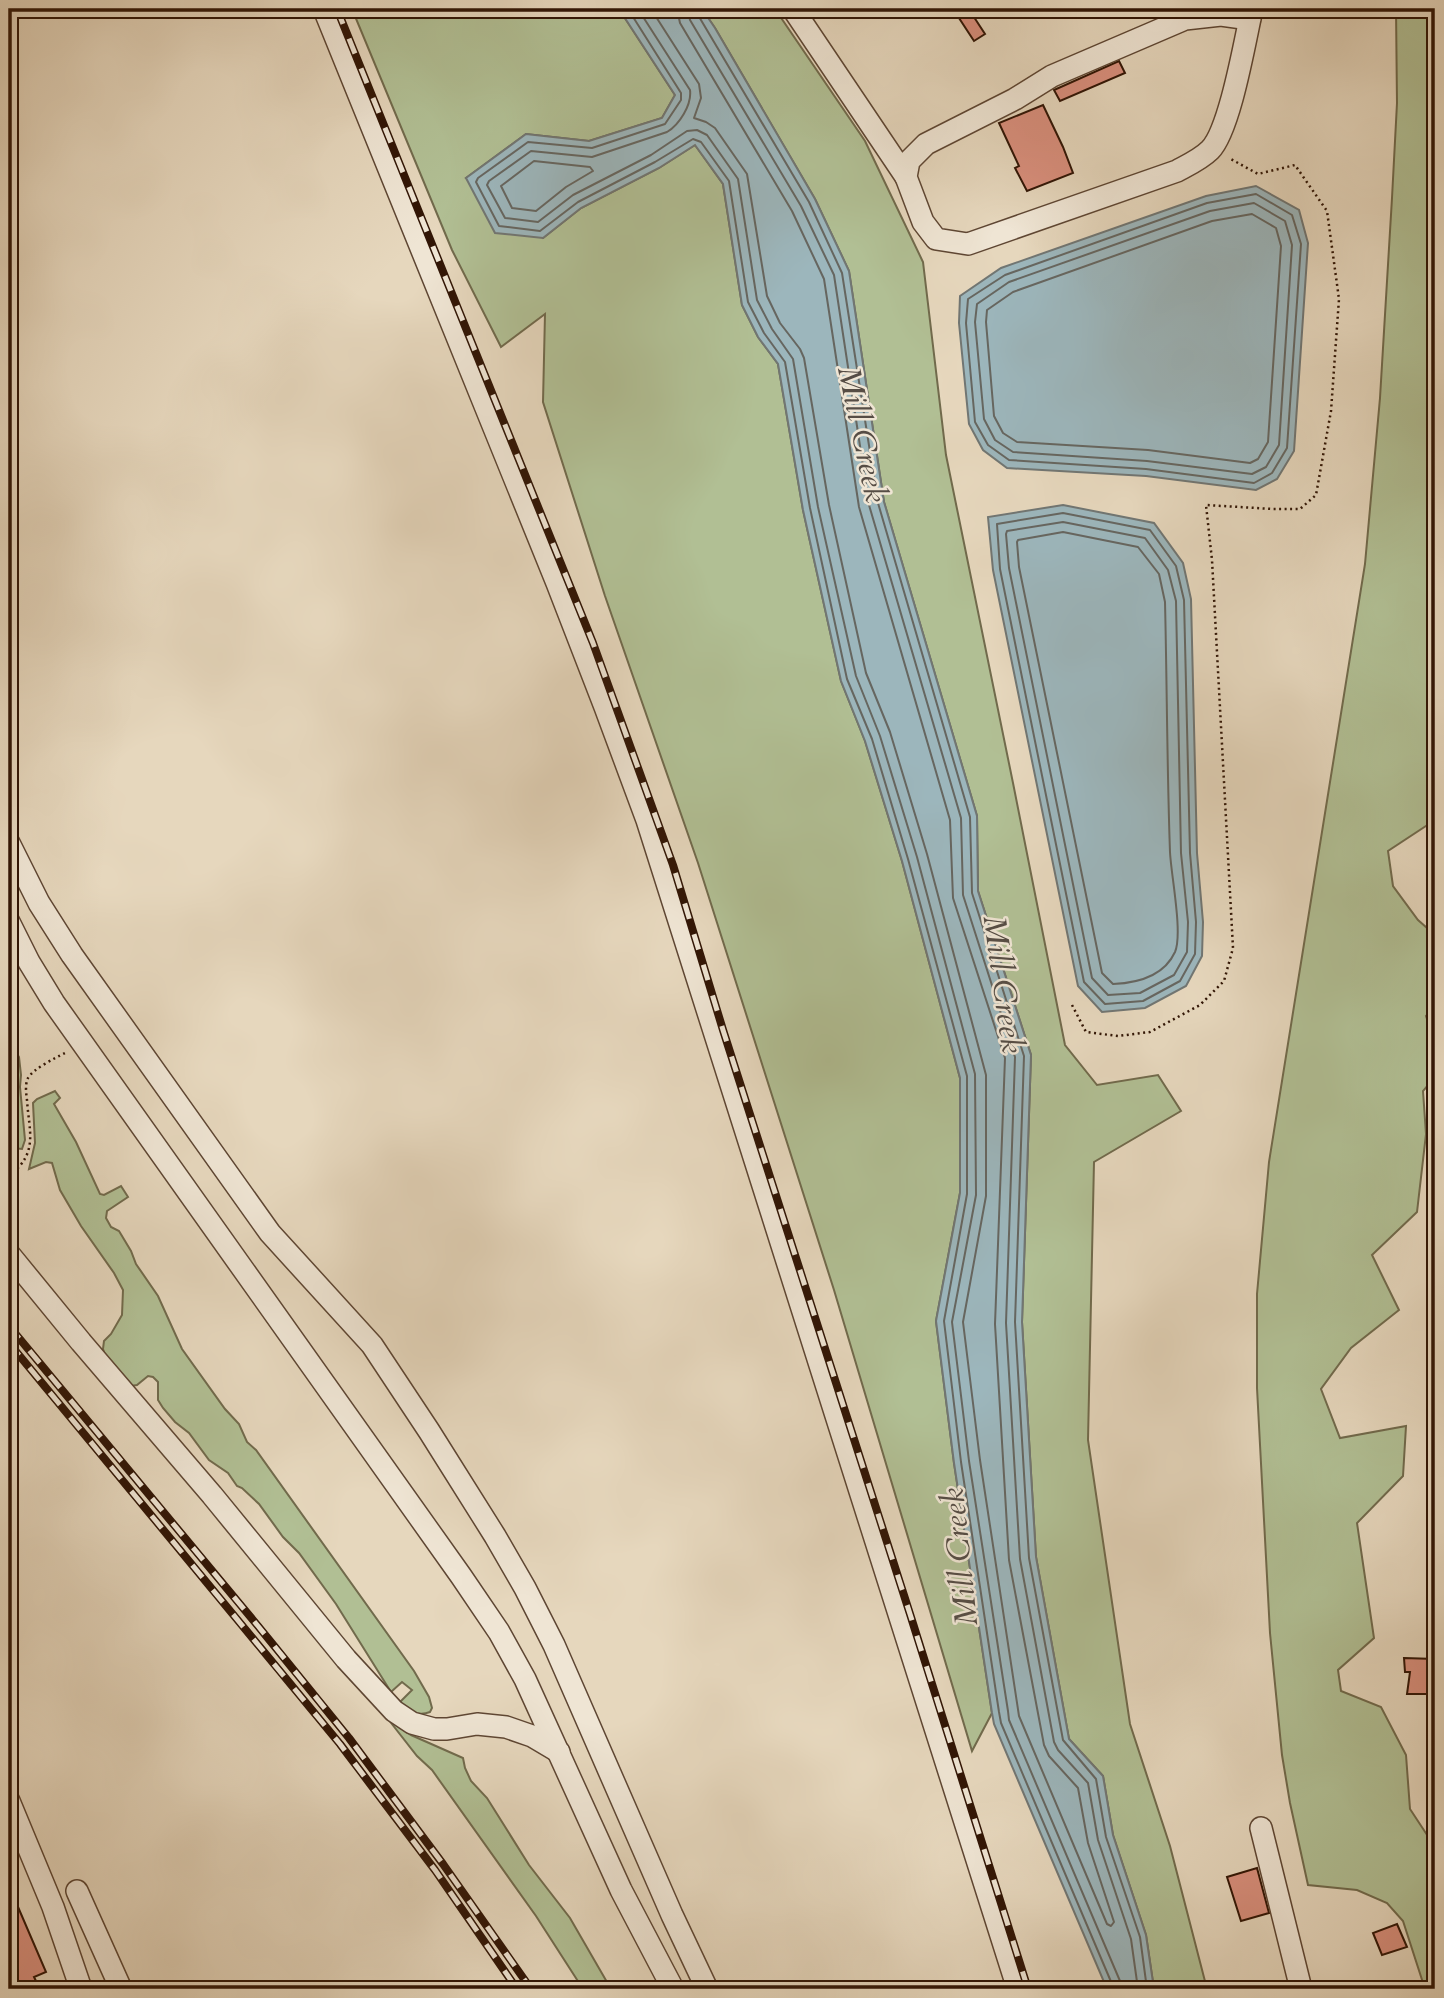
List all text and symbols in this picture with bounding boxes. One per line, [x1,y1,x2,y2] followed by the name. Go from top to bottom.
[826,362,898,507] water label: Mill Creek
[972,912,1034,1056] water label: Mill Creek
[931,1486,989,1628] water label: Mill Creek

